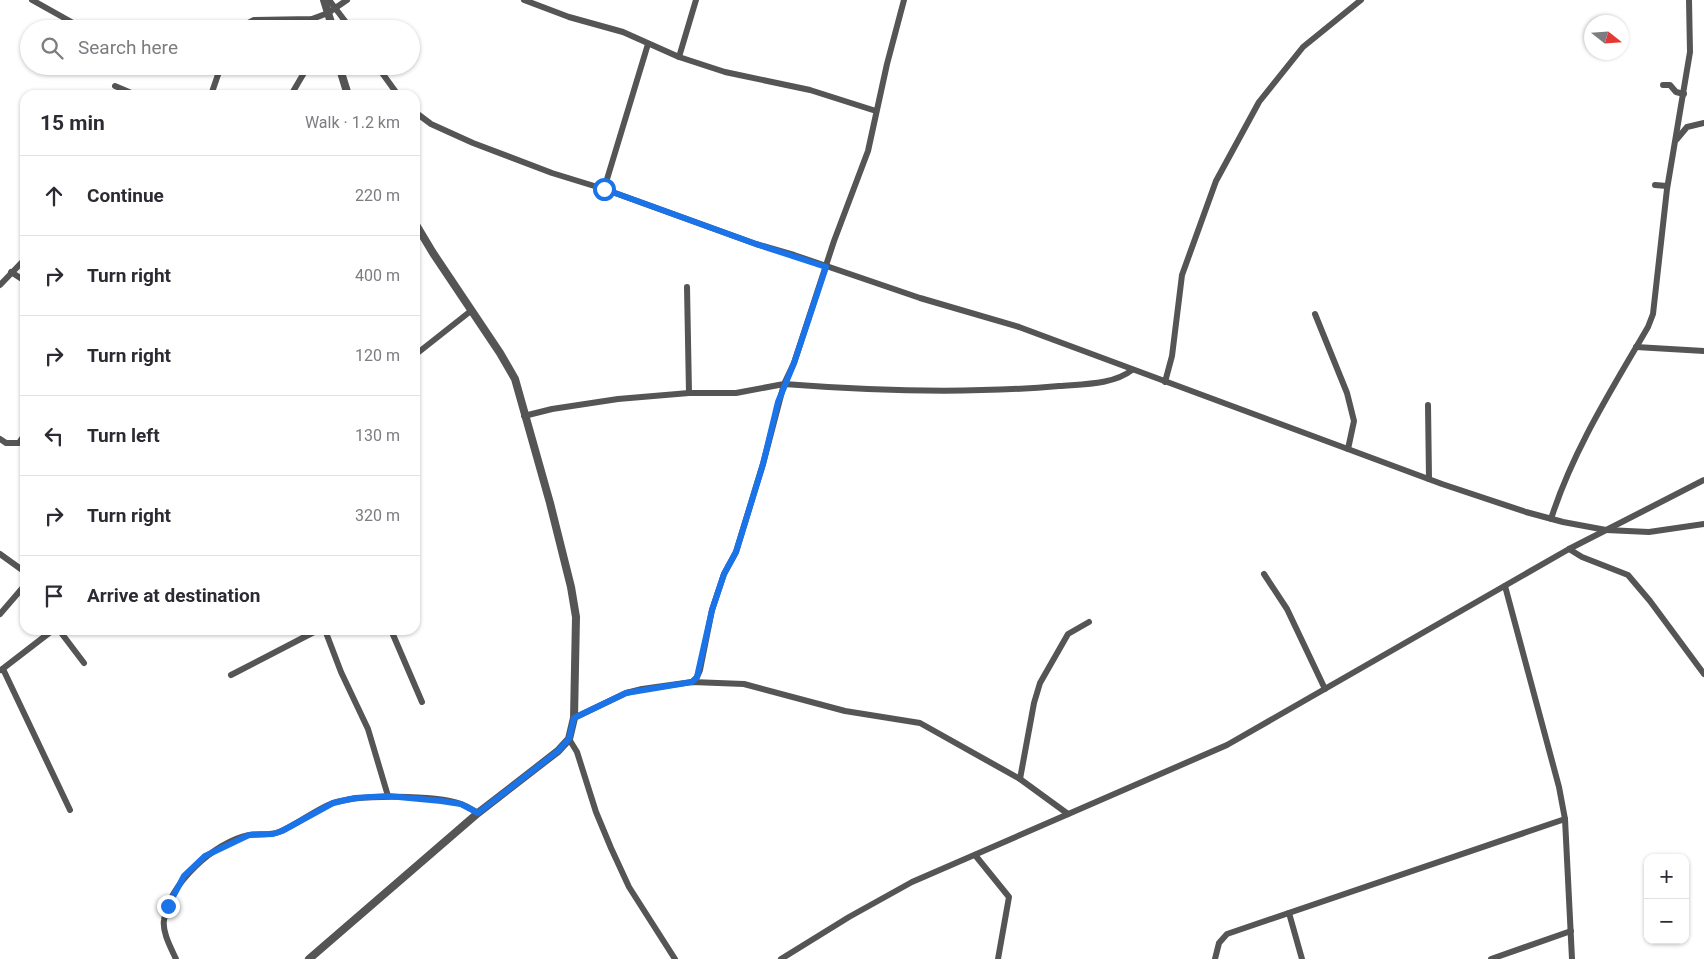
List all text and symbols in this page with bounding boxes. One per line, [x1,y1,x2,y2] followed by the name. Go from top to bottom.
[1584,15,1629,60] north arrow
[20,20,420,75] search box
[38,34,66,62] icon: search
[78,36,178,59] text: Search here
[40,111,105,135] text: 15 min
[305,113,400,132] text: Walk · 1.2 km
[593,178,616,201] route start
[40,182,68,210] icon: ahead
[87,184,164,207] text: Continue
[355,186,400,205] text: 220 m
[40,262,68,290] icon: right
[87,264,171,287] text: Turn right
[355,266,400,285] text: 400 m
[40,342,68,370] icon: right
[87,344,171,367] text: Turn right
[355,346,400,365] text: 120 m
[40,422,68,450] icon: left
[87,424,160,447] text: Turn left
[355,426,400,445] text: 130 m
[40,502,68,530] icon: right
[87,504,171,527] text: Turn right
[355,506,400,525] text: 320 m
[40,582,68,610] icon: arrive
[87,584,260,607] text: Arrive at destination
[1644,854,1689,944] map controls
[1644,854,1689,899] button: +
[157,895,180,918] route end
[1644,899,1689,944] button: −

